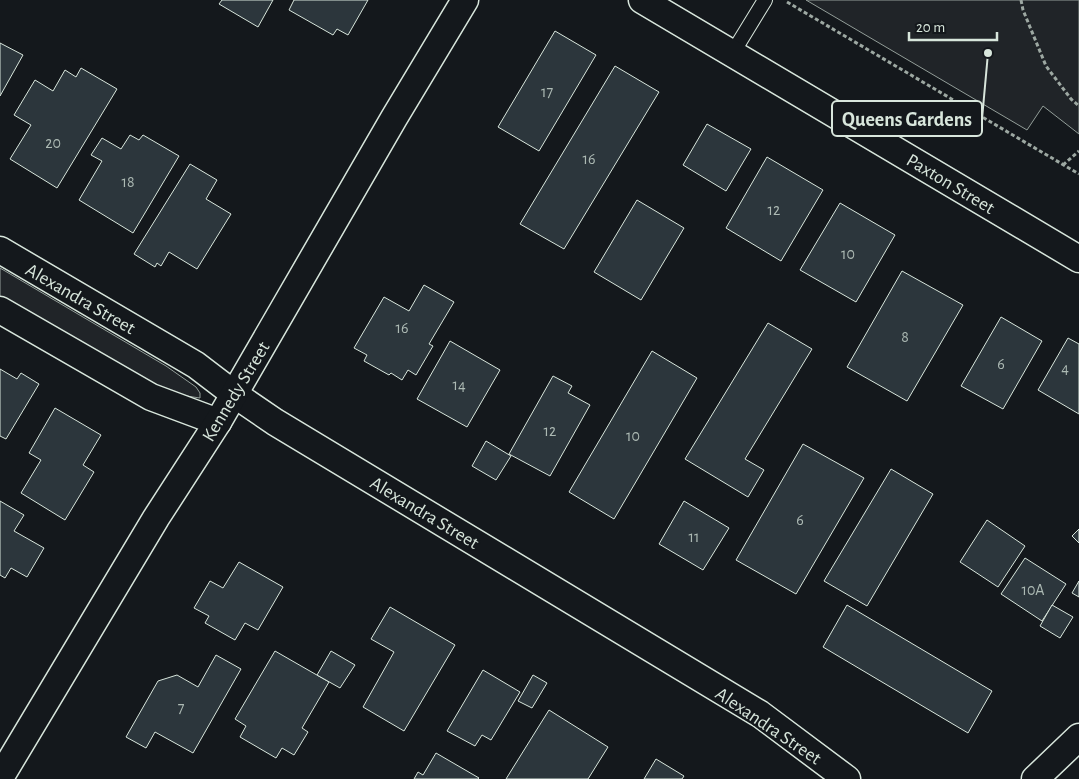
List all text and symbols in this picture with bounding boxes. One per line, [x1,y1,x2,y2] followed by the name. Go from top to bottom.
[909,10,996,42] scale bar
[916,20,945,35] text: 20 m
[541,84,553,100] house number: 17
[832,101,982,136] callout: Queens Gardens
[842,110,972,131] text: Queens Gardens
[45,135,61,151] house number: 20
[582,151,596,167] house number: 16
[903,151,998,218] street label: Paxton Street
[121,174,135,190] house number: 18
[768,202,780,218] house number: 12
[841,246,855,262] house number: 10
[22,260,138,338] street label: Alexandra Street
[395,320,409,336] house number: 16
[901,329,909,345] house number: 8
[199,339,273,445] street label: Kennedy Street
[997,356,1005,372] house number: 6
[1061,360,1069,376] house number: 4
[452,377,466,393] house number: 14
[544,423,556,439] house number: 12
[626,428,640,444] house number: 10
[367,473,482,553] street label: Alexandra Street
[796,512,804,528] house number: 6
[688,529,700,545] house number: 11
[1021,582,1045,598] house number: 10A
[712,684,825,769] street label: Alexandra Street
[178,700,185,716] house number: 7

